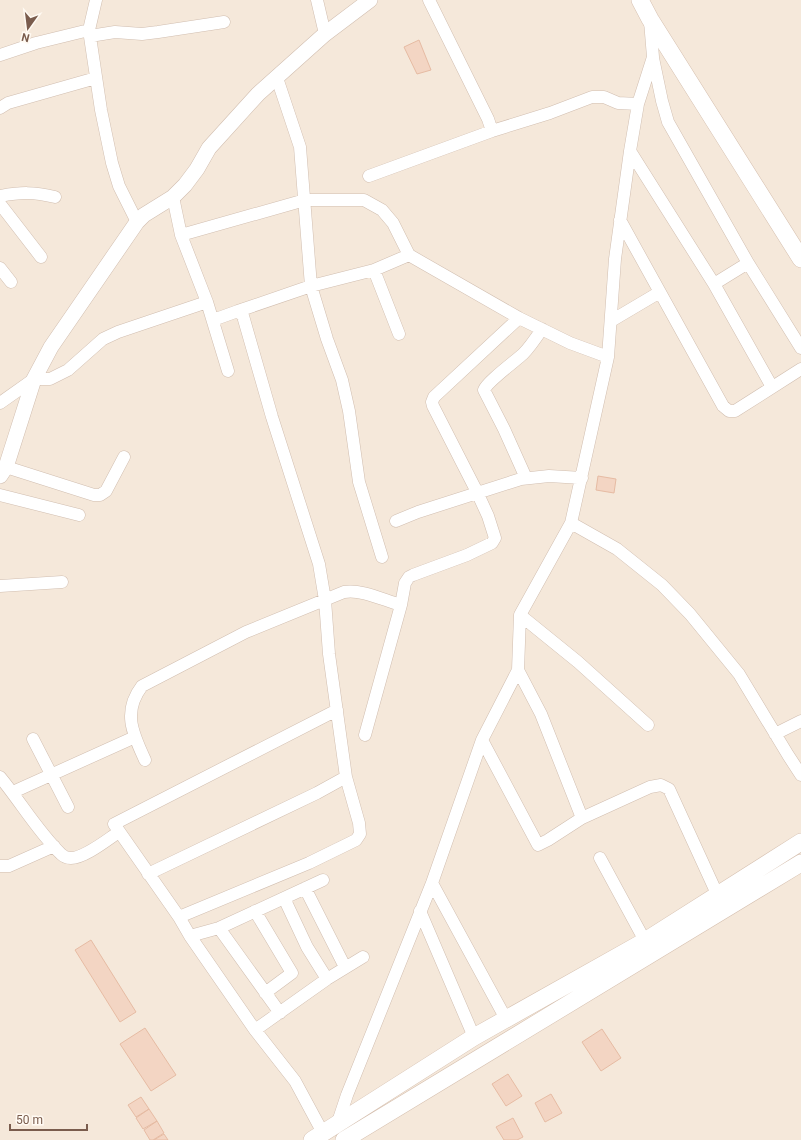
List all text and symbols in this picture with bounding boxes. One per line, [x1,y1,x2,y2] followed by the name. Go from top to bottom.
[8,8,48,48] north arrow
[20,30,31,44] text: N
[10,1106,87,1132] scale bar
[16,1113,43,1127] text: 50 m

